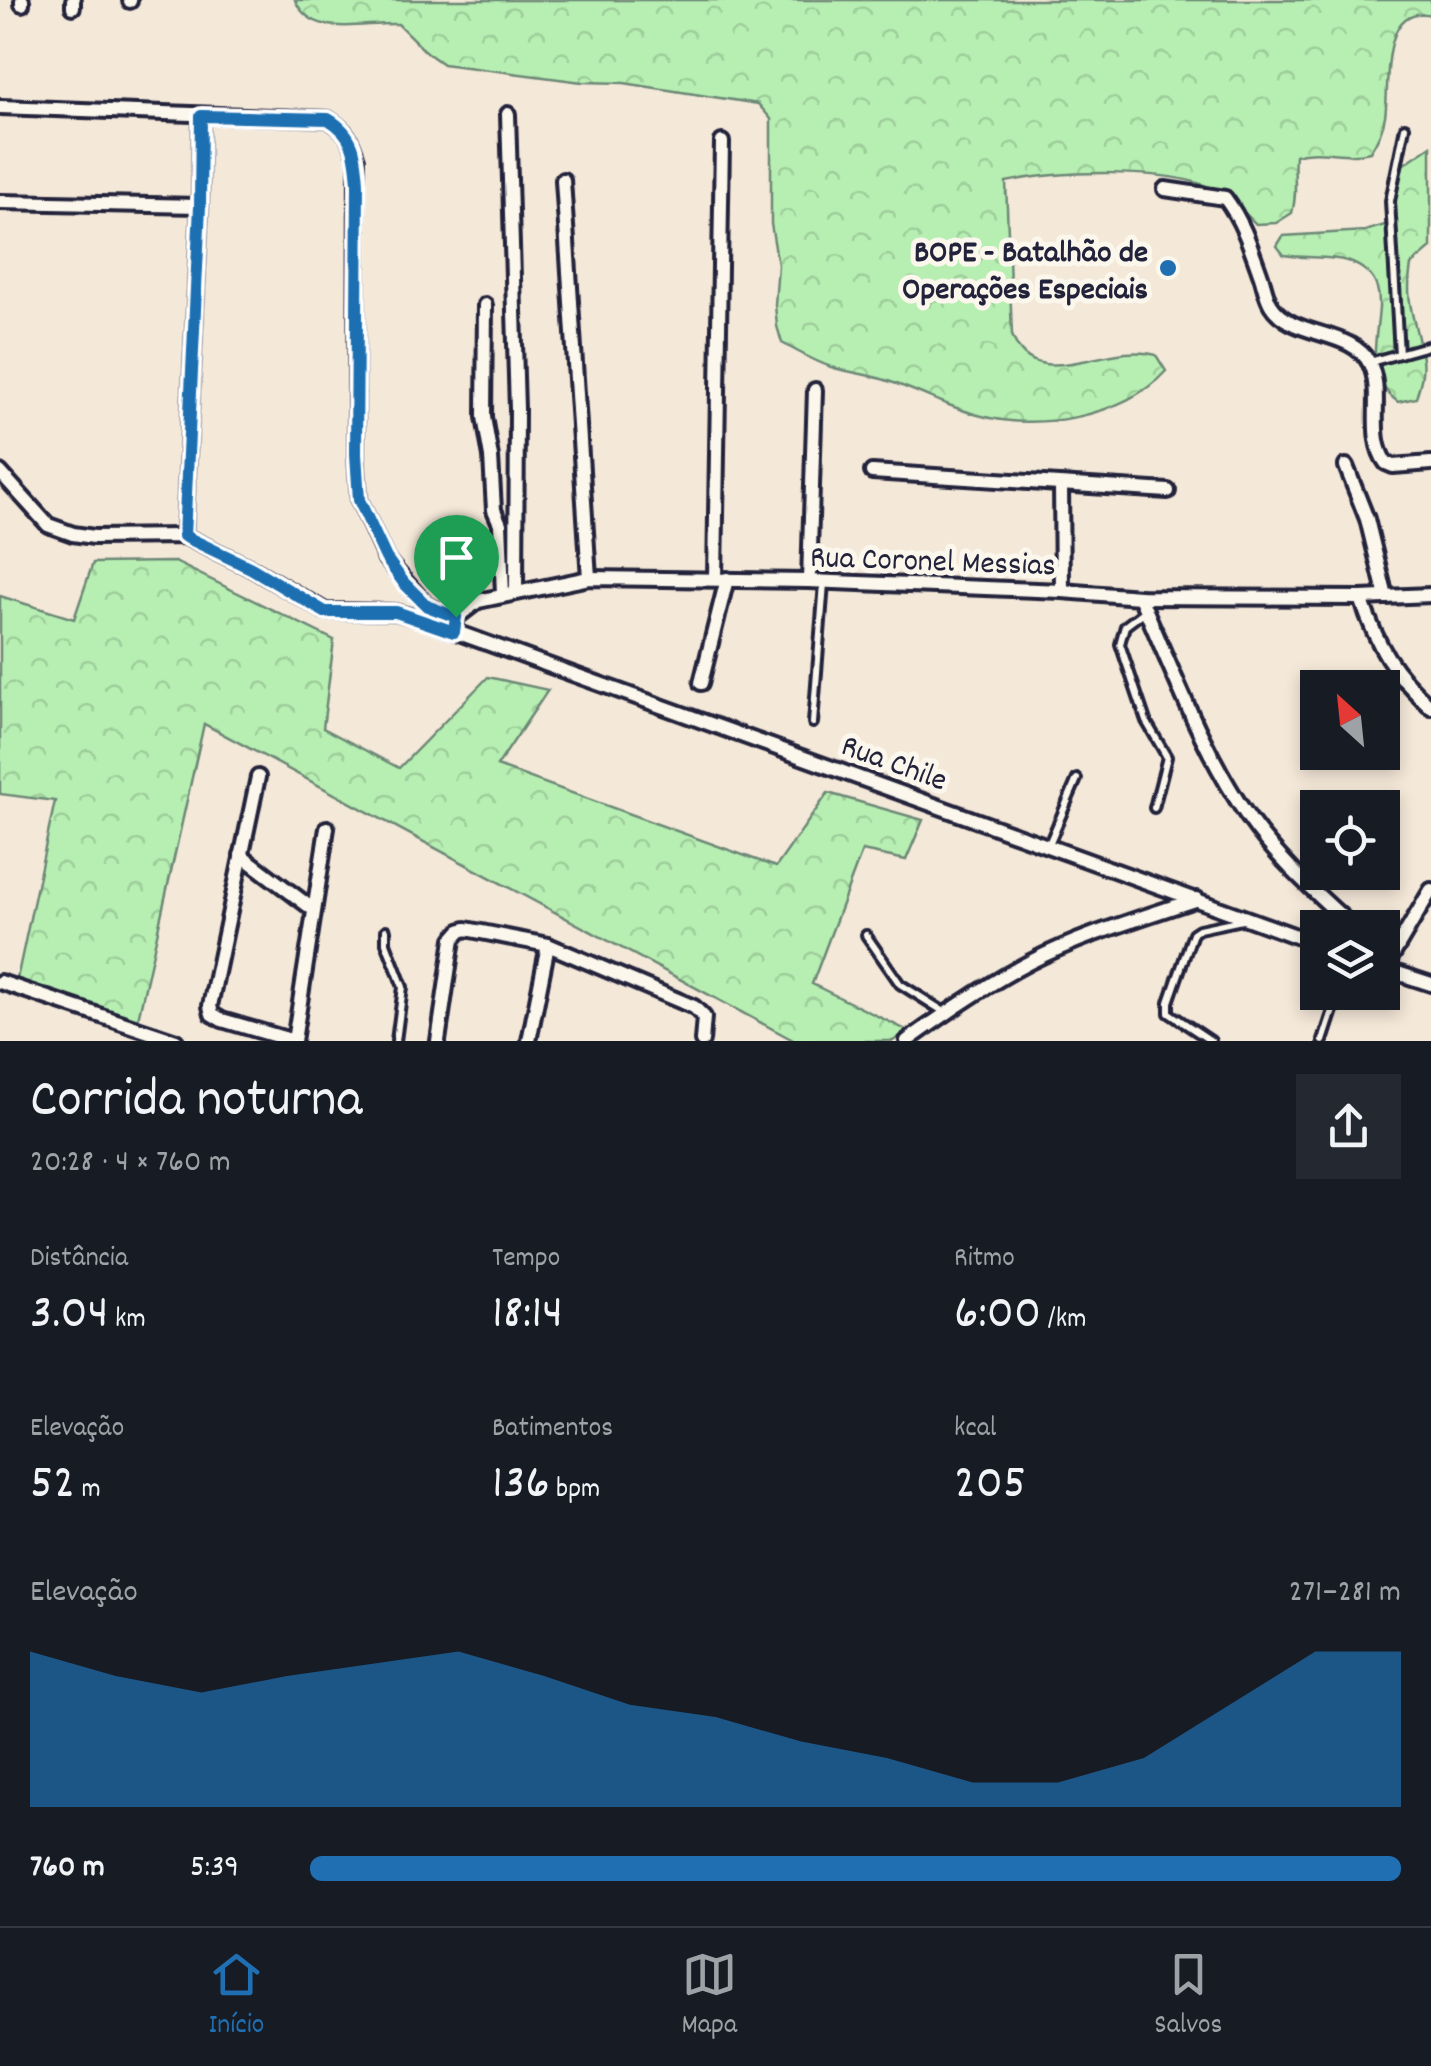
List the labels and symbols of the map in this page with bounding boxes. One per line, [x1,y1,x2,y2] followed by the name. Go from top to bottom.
[902,232,1148,315] place label: BOPE - Batalhão de Operações Especiais
[1157,257,1179,279] marker: BOPE - Batalhão de Operações Especiais
[414,515,499,618] pin
[809,537,1056,591] street label: Rua Coronel Messias
[1300,670,1400,770] north arrow
[834,725,953,806] street label: Rua Chile

